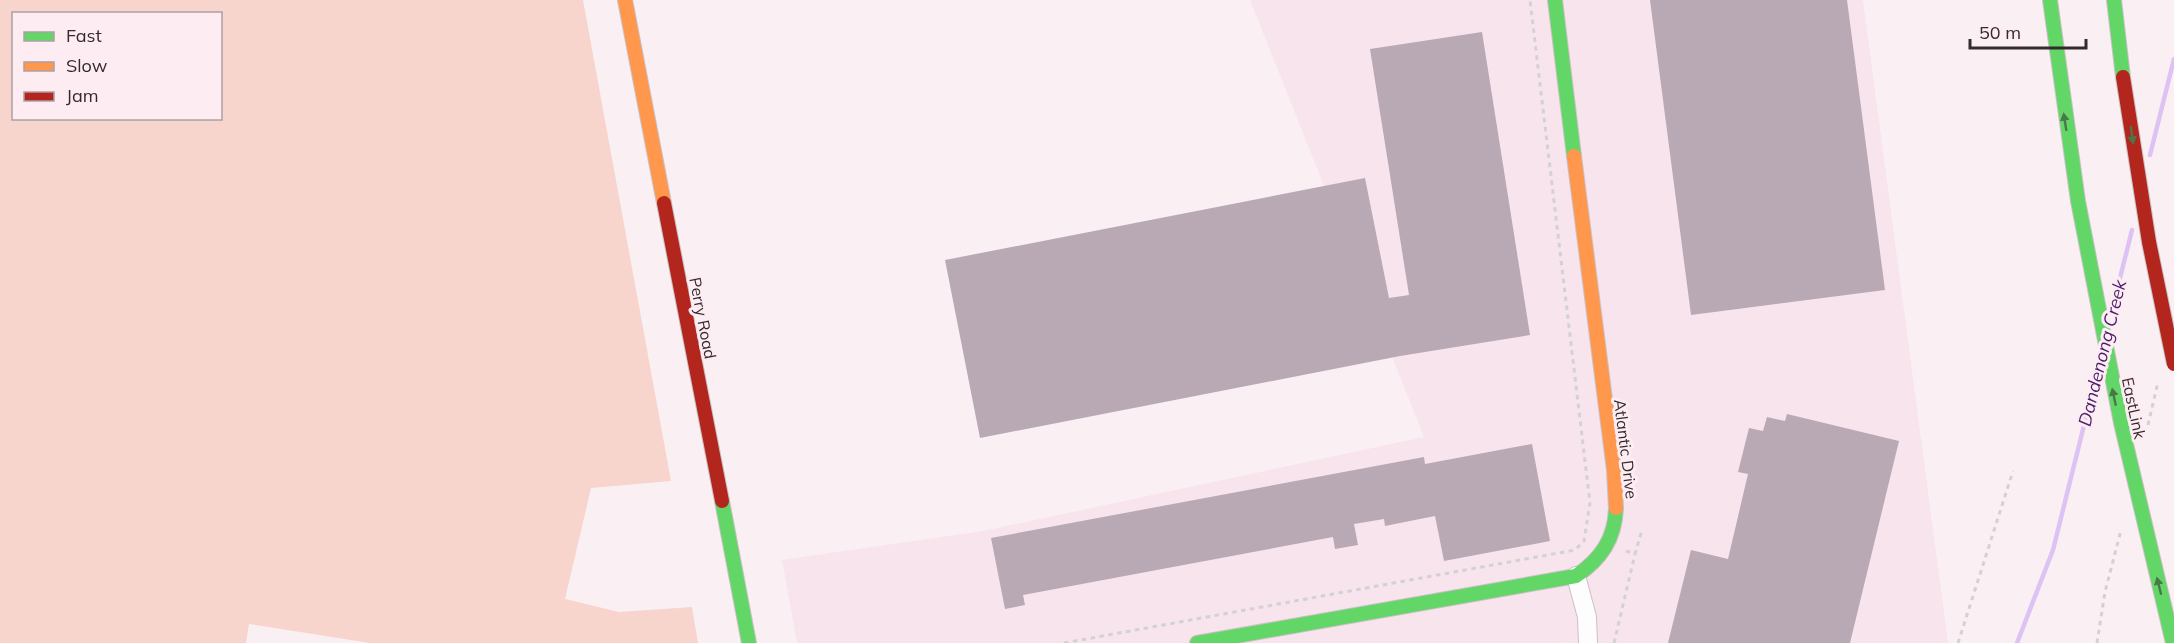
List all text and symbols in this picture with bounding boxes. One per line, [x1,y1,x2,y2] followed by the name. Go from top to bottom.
[12,12,222,120] legend
[1970,12,2086,50] scale bar
[1979,21,2021,44] text: 50 m
[66,24,102,47] text: Fast
[66,54,108,77] text: Slow
[66,84,99,107] text: Jam
[2061,113,2070,132] one-way arrow
[2127,126,2136,145] one-way arrow
[685,275,721,361] street label: Perry Road
[2073,277,2131,429] water label: Dandenong Creek
[2118,375,2150,441] street label: EastLink
[2109,387,2118,406] one-way arrow
[1610,398,1642,500] street label: Atlantic Drive
[2154,577,2164,595] one-way arrow

